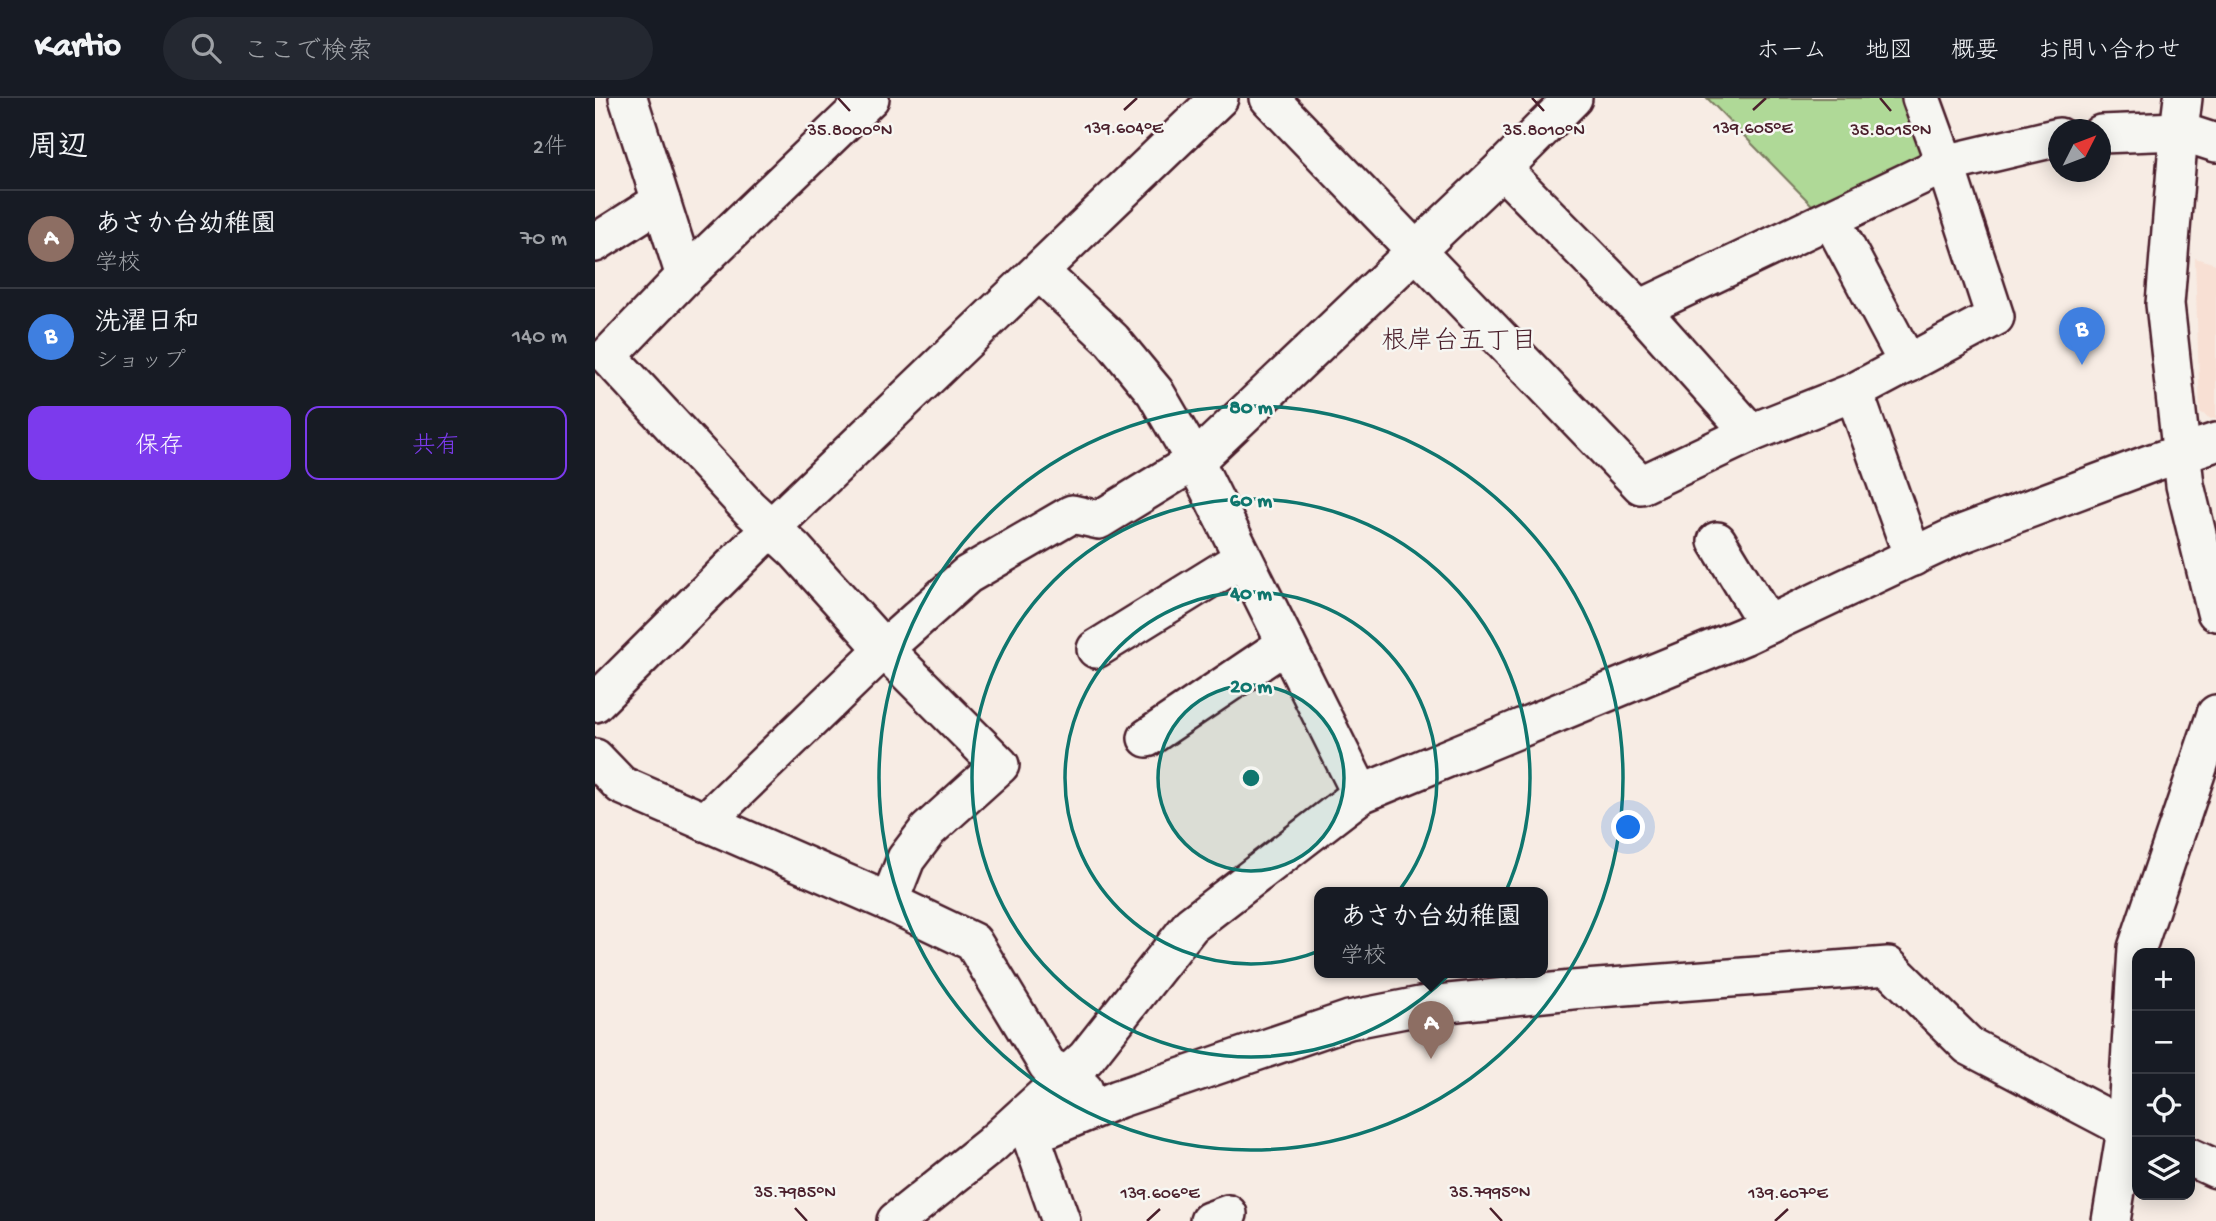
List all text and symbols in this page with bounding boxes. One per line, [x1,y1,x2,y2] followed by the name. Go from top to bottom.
[163,17,653,80] search box
[35,29,121,67] text: Kartio
[187,29,225,67] icon: search
[243,38,373,69] text: ここで検索
[1756,38,1827,67] text: ホーム
[1865,38,1913,67] text: 地図
[1951,38,1999,67] text: 概要
[2037,38,2181,67] text: お問い合わせ
[1084,119,1164,140] text: 139.604°E
[1712,119,1793,140] text: 139.605°E
[2048,119,2111,182] north arrow
[807,121,892,142] text: 35.8000°N
[1502,121,1585,142] text: 35.8010°N
[1849,121,1932,142] text: 35.8015°N
[28,132,88,167] text: 周辺
[533,135,567,162] text: 2件
[95,211,276,242] text: あさか台幼稚園
[44,226,58,253] text: A
[520,226,567,253] text: 70 m
[95,251,141,278] text: 学校
[2059,307,2105,365] pin: B
[95,309,199,340] text: 洗濯日和
[45,324,57,351] text: B
[512,324,567,351] text: 140 m
[1381,327,1537,359] district label: 根岸台五丁目
[95,349,186,376] text: ショップ
[1229,397,1273,422] text: 80 m
[28,406,291,480] button: 保存
[305,406,567,480] button: 共有
[1230,490,1272,515] text: 60 m
[1229,583,1272,608] text: 40 m
[1230,676,1272,701] text: 20 m
[1239,766,1263,790] centre of rings
[1611,810,1645,844] your location
[1314,887,1548,978] popup
[1340,904,1522,935] text: あさか台幼稚園
[1340,944,1386,971] text: 学校
[2132,948,2195,1200] map controls
[2132,948,2195,1011] button: +
[1408,1001,1454,1059] pin: A
[2132,1011,2195,1074] button: −
[2132,1074,2195,1137] button: locate
[2132,1137,2195,1200] button: layers
[753,1183,836,1204] text: 35.7985°N
[1448,1183,1531,1204] text: 35.7995°N
[1119,1184,1200,1205] text: 139.606°E
[1747,1184,1828,1205] text: 139.607°E

